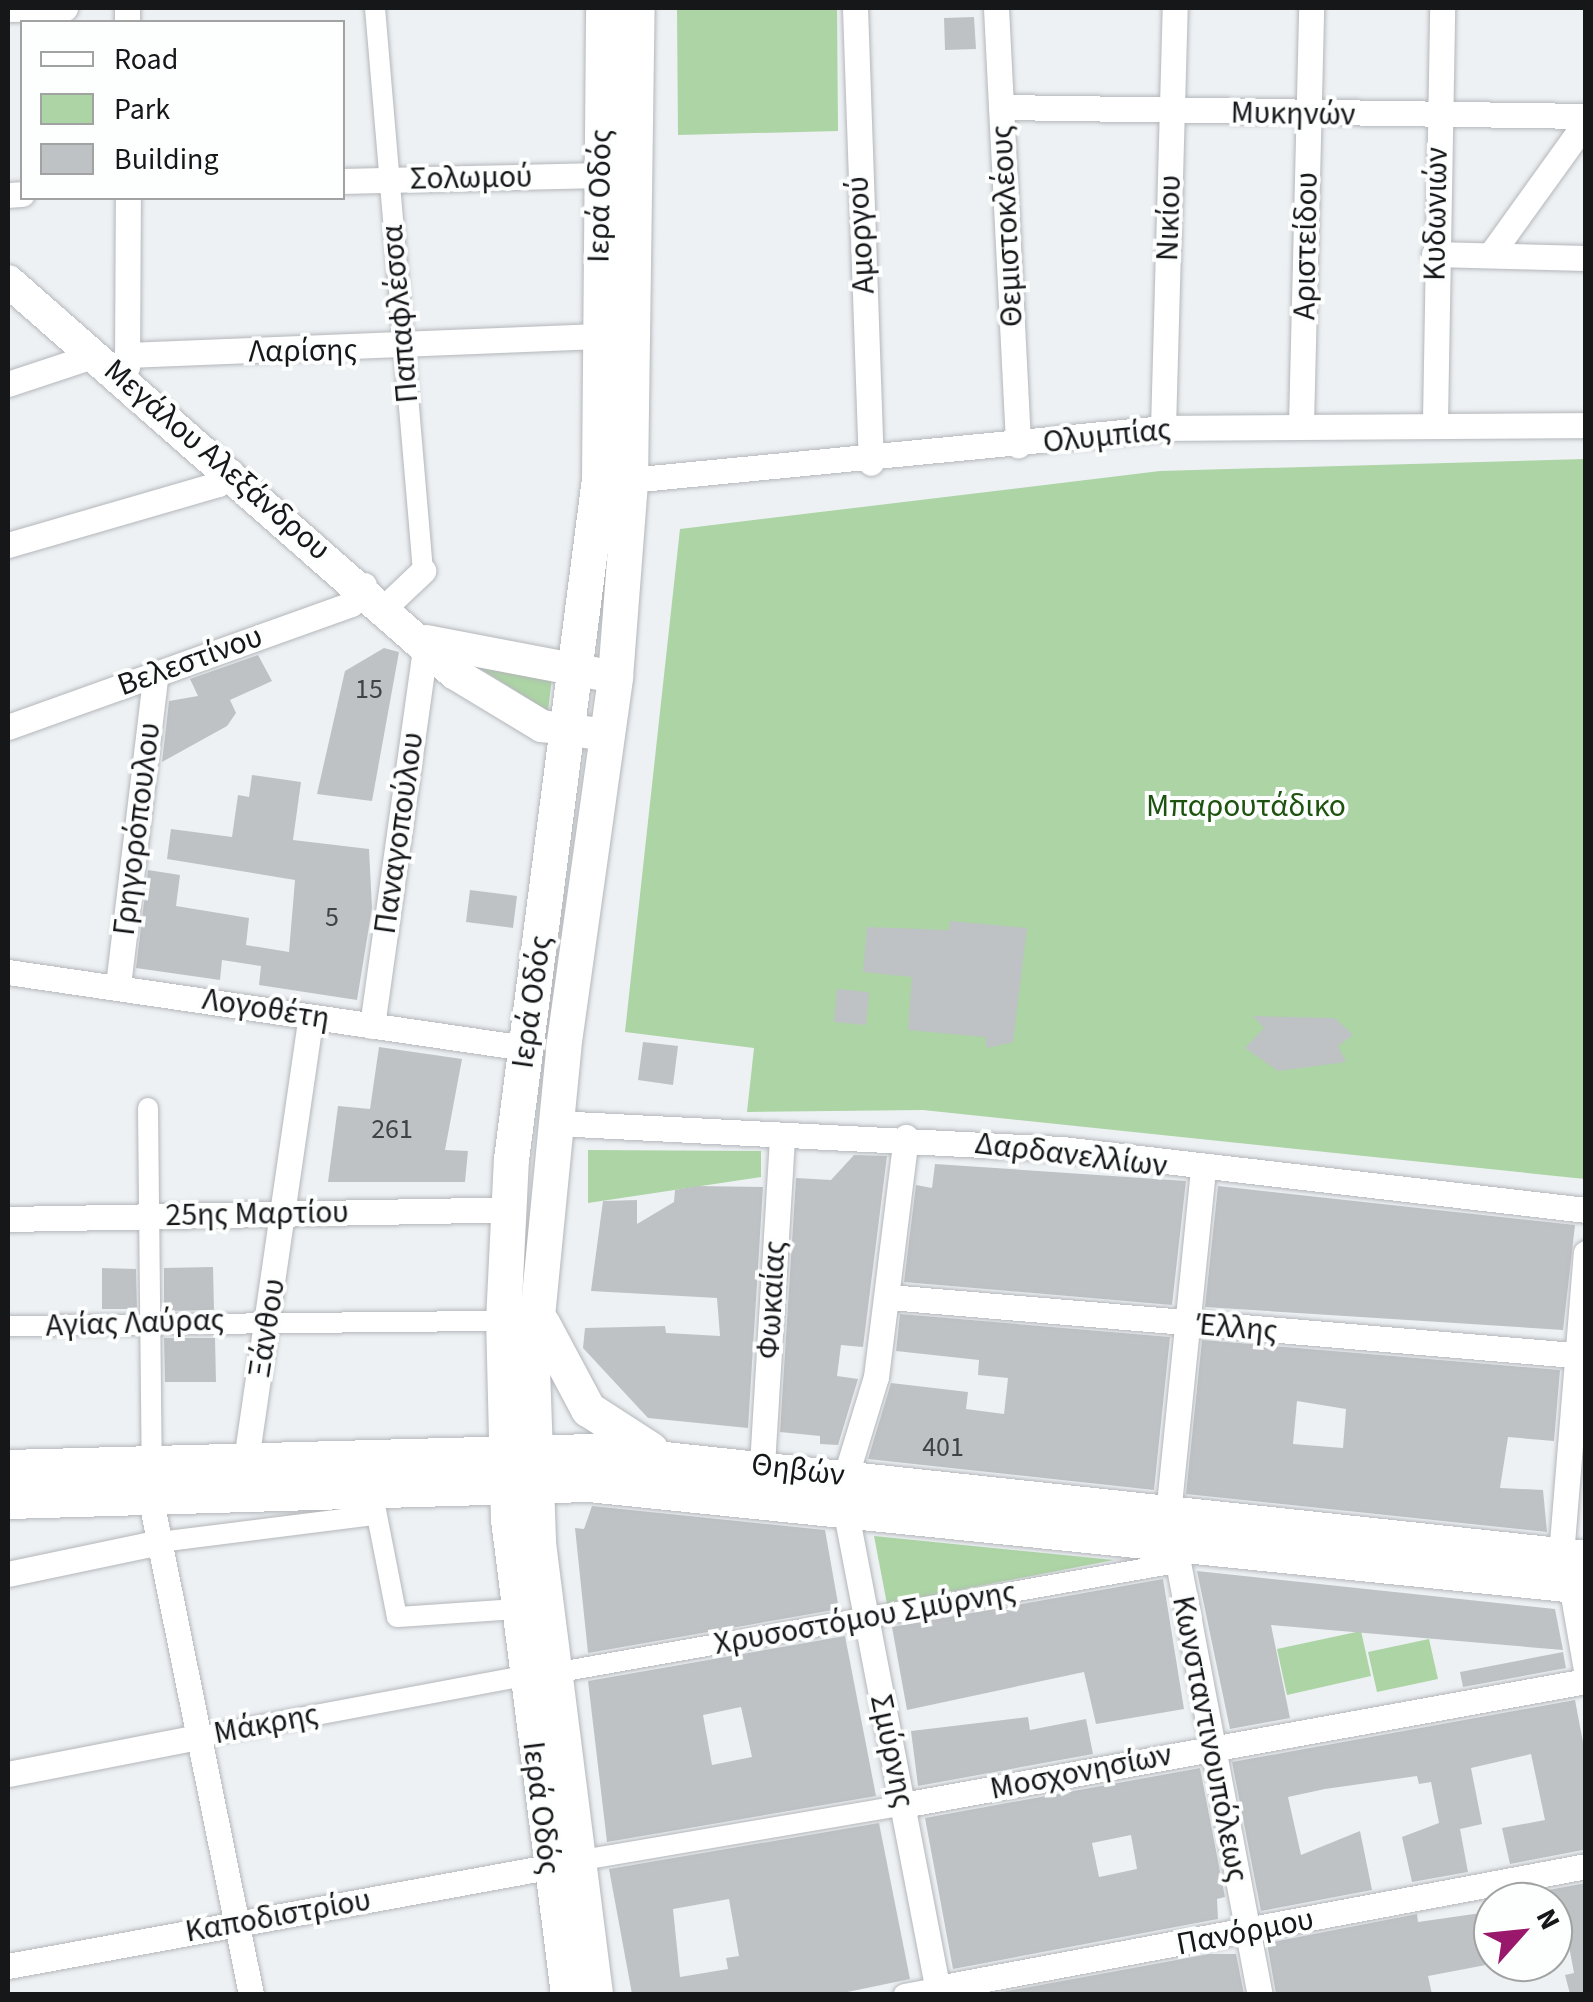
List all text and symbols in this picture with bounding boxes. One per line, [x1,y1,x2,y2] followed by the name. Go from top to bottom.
[20,20,345,200] legend
[114,38,178,81] text: Road
[114,88,170,131] text: Park
[1230,94,1356,134] street label: Μυκηνών
[983,124,1031,328] street label: Θεμιστοκλέους
[580,129,620,263] street label: Ιερά Οδός
[114,138,219,181] text: Building
[1416,147,1456,281] street label: Κυδωνιών
[409,158,533,198] street label: Σολωμού
[1286,172,1326,320] street label: Αριστείδου
[1148,174,1190,262] street label: Νικίου
[839,175,883,295] street label: Αμοργού
[373,223,427,405] street label: Παπαφλέσσα
[248,331,358,371] street label: Λαρίσης
[96,351,338,569] street label: Μεγάλου Αλεξάνδρου
[1041,410,1173,462] street label: Ολυμπίας
[112,617,268,705] street label: Βελεστίνου
[355,672,383,706] house number: 15
[105,720,169,938] street label: Γρηγορόπουλου
[366,730,432,936] street label: Παναγοπούλου
[1146,787,1346,825] park label: Μπαρουτάδικο
[325,900,339,934] house number: 5
[504,933,560,1071] street label: Ιερά Οδός
[200,980,332,1038] street label: Λογοθέτη
[371,1112,413,1146] house number: 261
[973,1124,1169,1186] street label: Δαρδανελλίων
[165,1193,349,1235] street label: 25ης Μαρτίου
[750,1240,794,1360] street label: Φωκαίας
[240,1276,294,1380] street label: Ξάνθου
[45,1301,225,1345] street label: Αγίας Λαύρας
[1195,1305,1279,1351] street label: Έλλης
[922,1430,964,1464] house number: 401
[749,1445,847,1495] street label: Θηβών
[711,1573,1019,1663] street label: Χρυσοστόμου Σμύρνης
[1163,1593,1257,1885] street label: Κωνσταντινουπόλεως
[861,1691,923,1811] street label: Σμύρνης
[211,1695,321,1753] street label: Μάκρης
[987,1736,1175,1808] street label: Μοσχονησίων
[514,1739,568,1877] street label: Ιερά Οδός
[182,1881,374,1951] street label: Καποδιστρίου
[1473,1882,1573,1982] north arrow
[1173,1900,1317,1964] street label: Πανόρμου
[1526,1902,1570,1937] text: N

